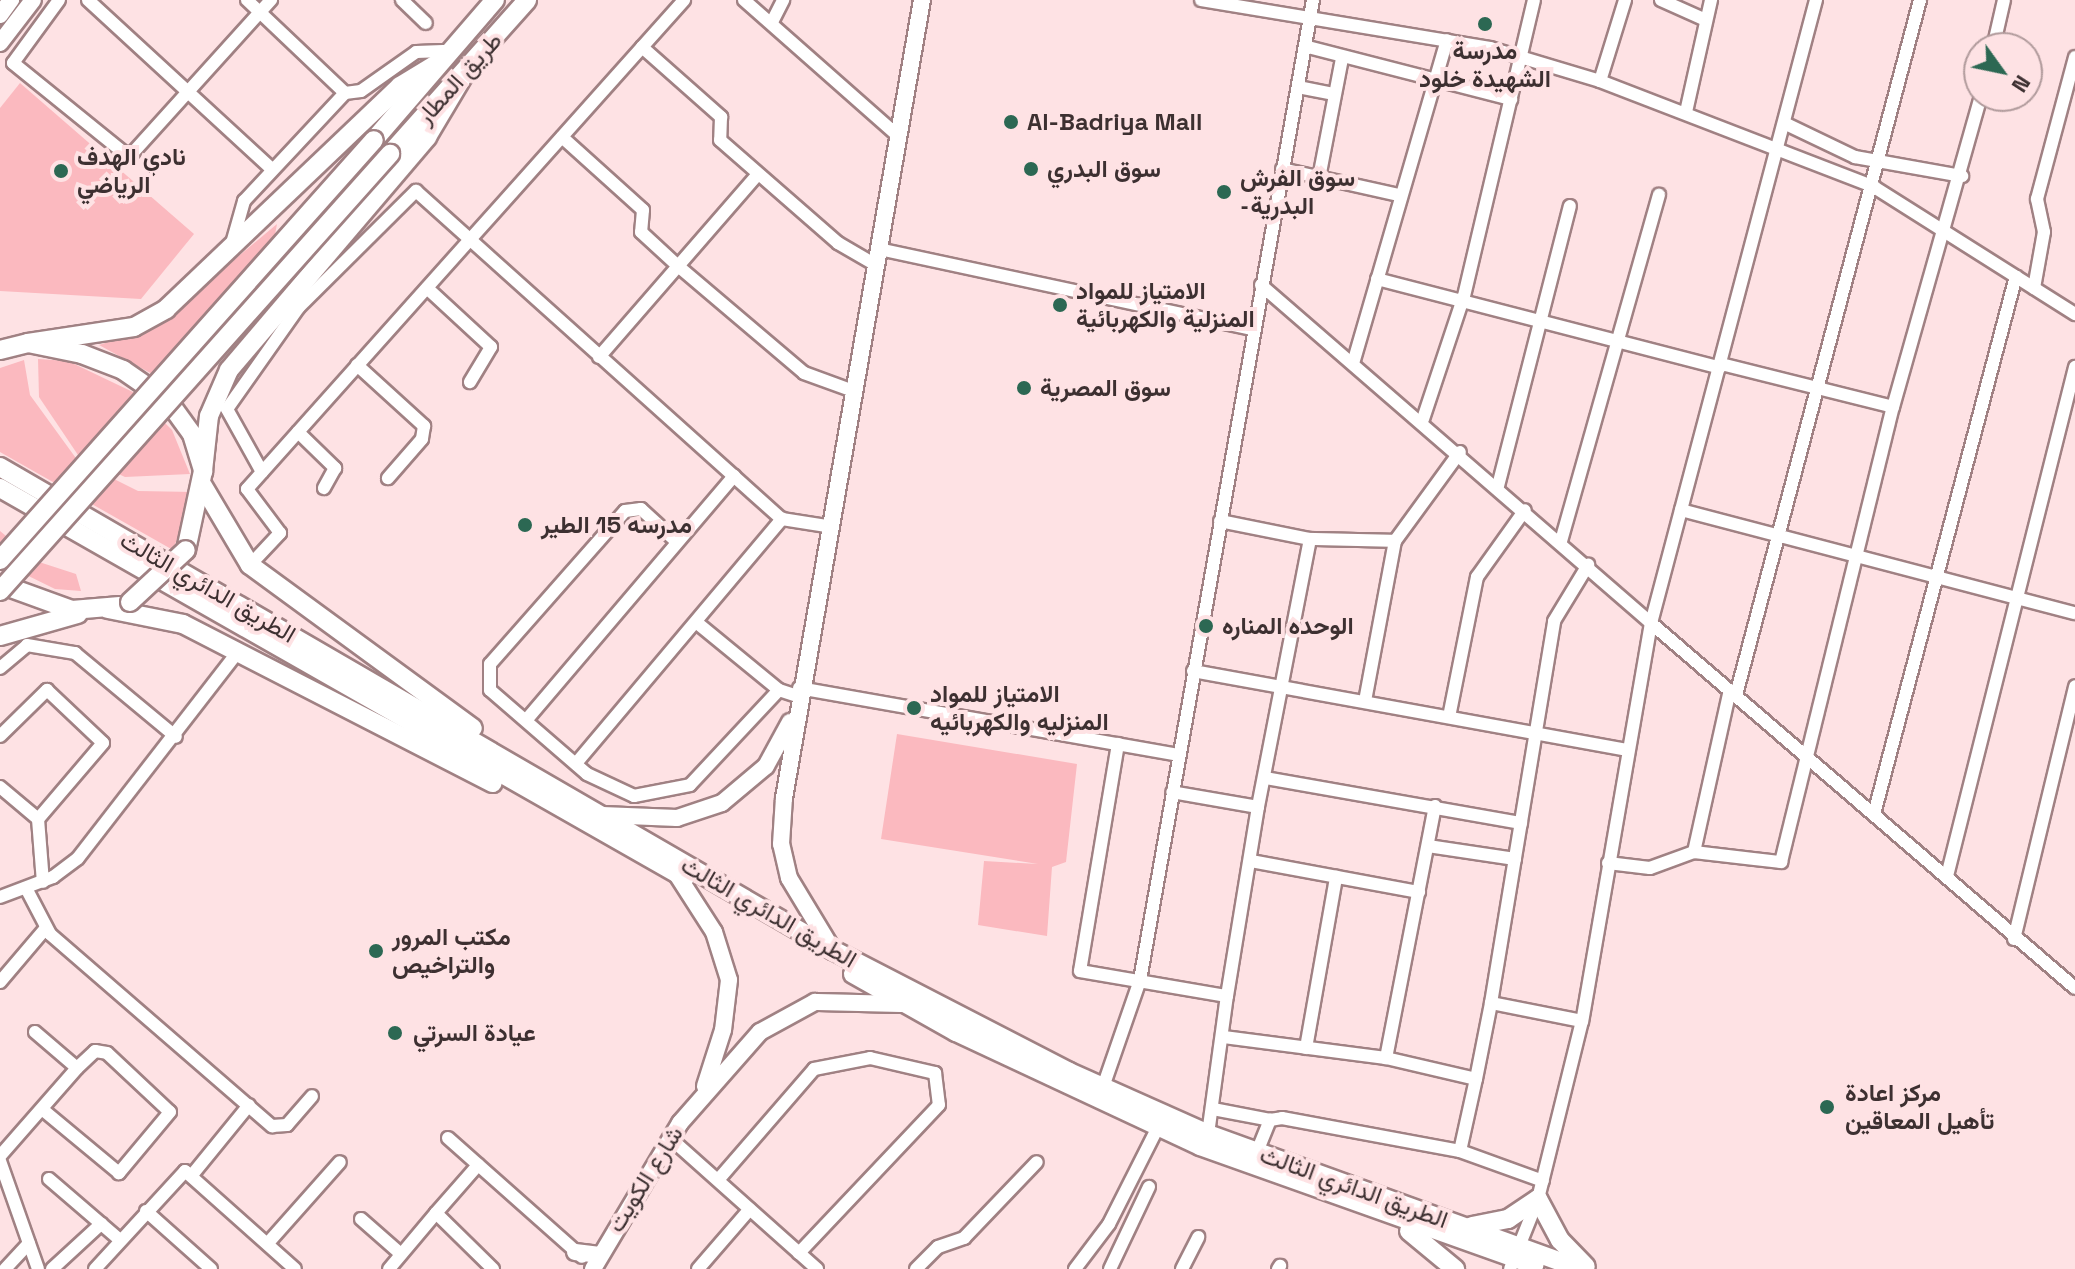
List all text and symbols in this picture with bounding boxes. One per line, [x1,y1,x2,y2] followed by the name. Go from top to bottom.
[1476,15,1494,33] marker: مدرسة الشهيدة خلود
[410,26,508,130] street label: طريق المطار
[1963,32,2043,112] north arrow
[1419,37,1551,93] place label: مدرسة الشهيدة خلود
[2006,70,2037,98] text: N
[1027,108,1202,136] place label: Al-Badriya Mall
[1002,113,1020,131] marker: Al-Badriya Mall
[77,143,186,199] place label: نادي الهدف الرياضي
[1047,155,1161,183] place label: سوق البدري
[1022,160,1040,178] marker: سوق البدري
[52,162,70,180] marker: نادي الهدف الرياضي
[1240,164,1355,220] place label: سوق الفرش -البدرية
[1215,183,1233,201] marker: سوق الفرش -البدرية
[1076,277,1255,333] place label: الامتياز للمواد المنزلية والكهربائية
[1051,296,1069,314] marker: الامتياز للمواد المنزلية والكهربائية
[1040,374,1171,402] place label: سوق المصرية
[1015,379,1033,397] marker: سوق المصرية
[541,511,692,539] place label: مدرسه 15 الطير
[516,516,534,534] marker: مدرسه 15 الطير
[115,525,301,649] street label: الطريق الدائري الثالث
[1222,612,1354,640] place label: الوحده المناره
[1197,617,1215,635] marker: الوحده المناره
[930,680,1109,736] place label: الامتياز للمواد المنزليه والكهربائيه
[905,699,923,717] marker: الامتياز للمواد المنزليه والكهربائيه
[676,850,862,974] street label: الطريق الدائري الثالث
[392,923,511,979] place label: مكتب المرور والتراخيص
[367,942,385,960] marker: مكتب المرور والتراخيص
[413,1019,536,1047] place label: عيادة السرتي
[384,1022,406,1044] marker: عيادة السرتي
[1845,1079,1994,1135] place label: مركز اعادة تأهيل المعاقين
[1816,1096,1838,1118] marker: مركز اعادة تأهيل المعاقين
[601,1121,689,1237] street label: شارع الكويت
[1256,1140,1452,1234] street label: الطريق الدائري الثالث

